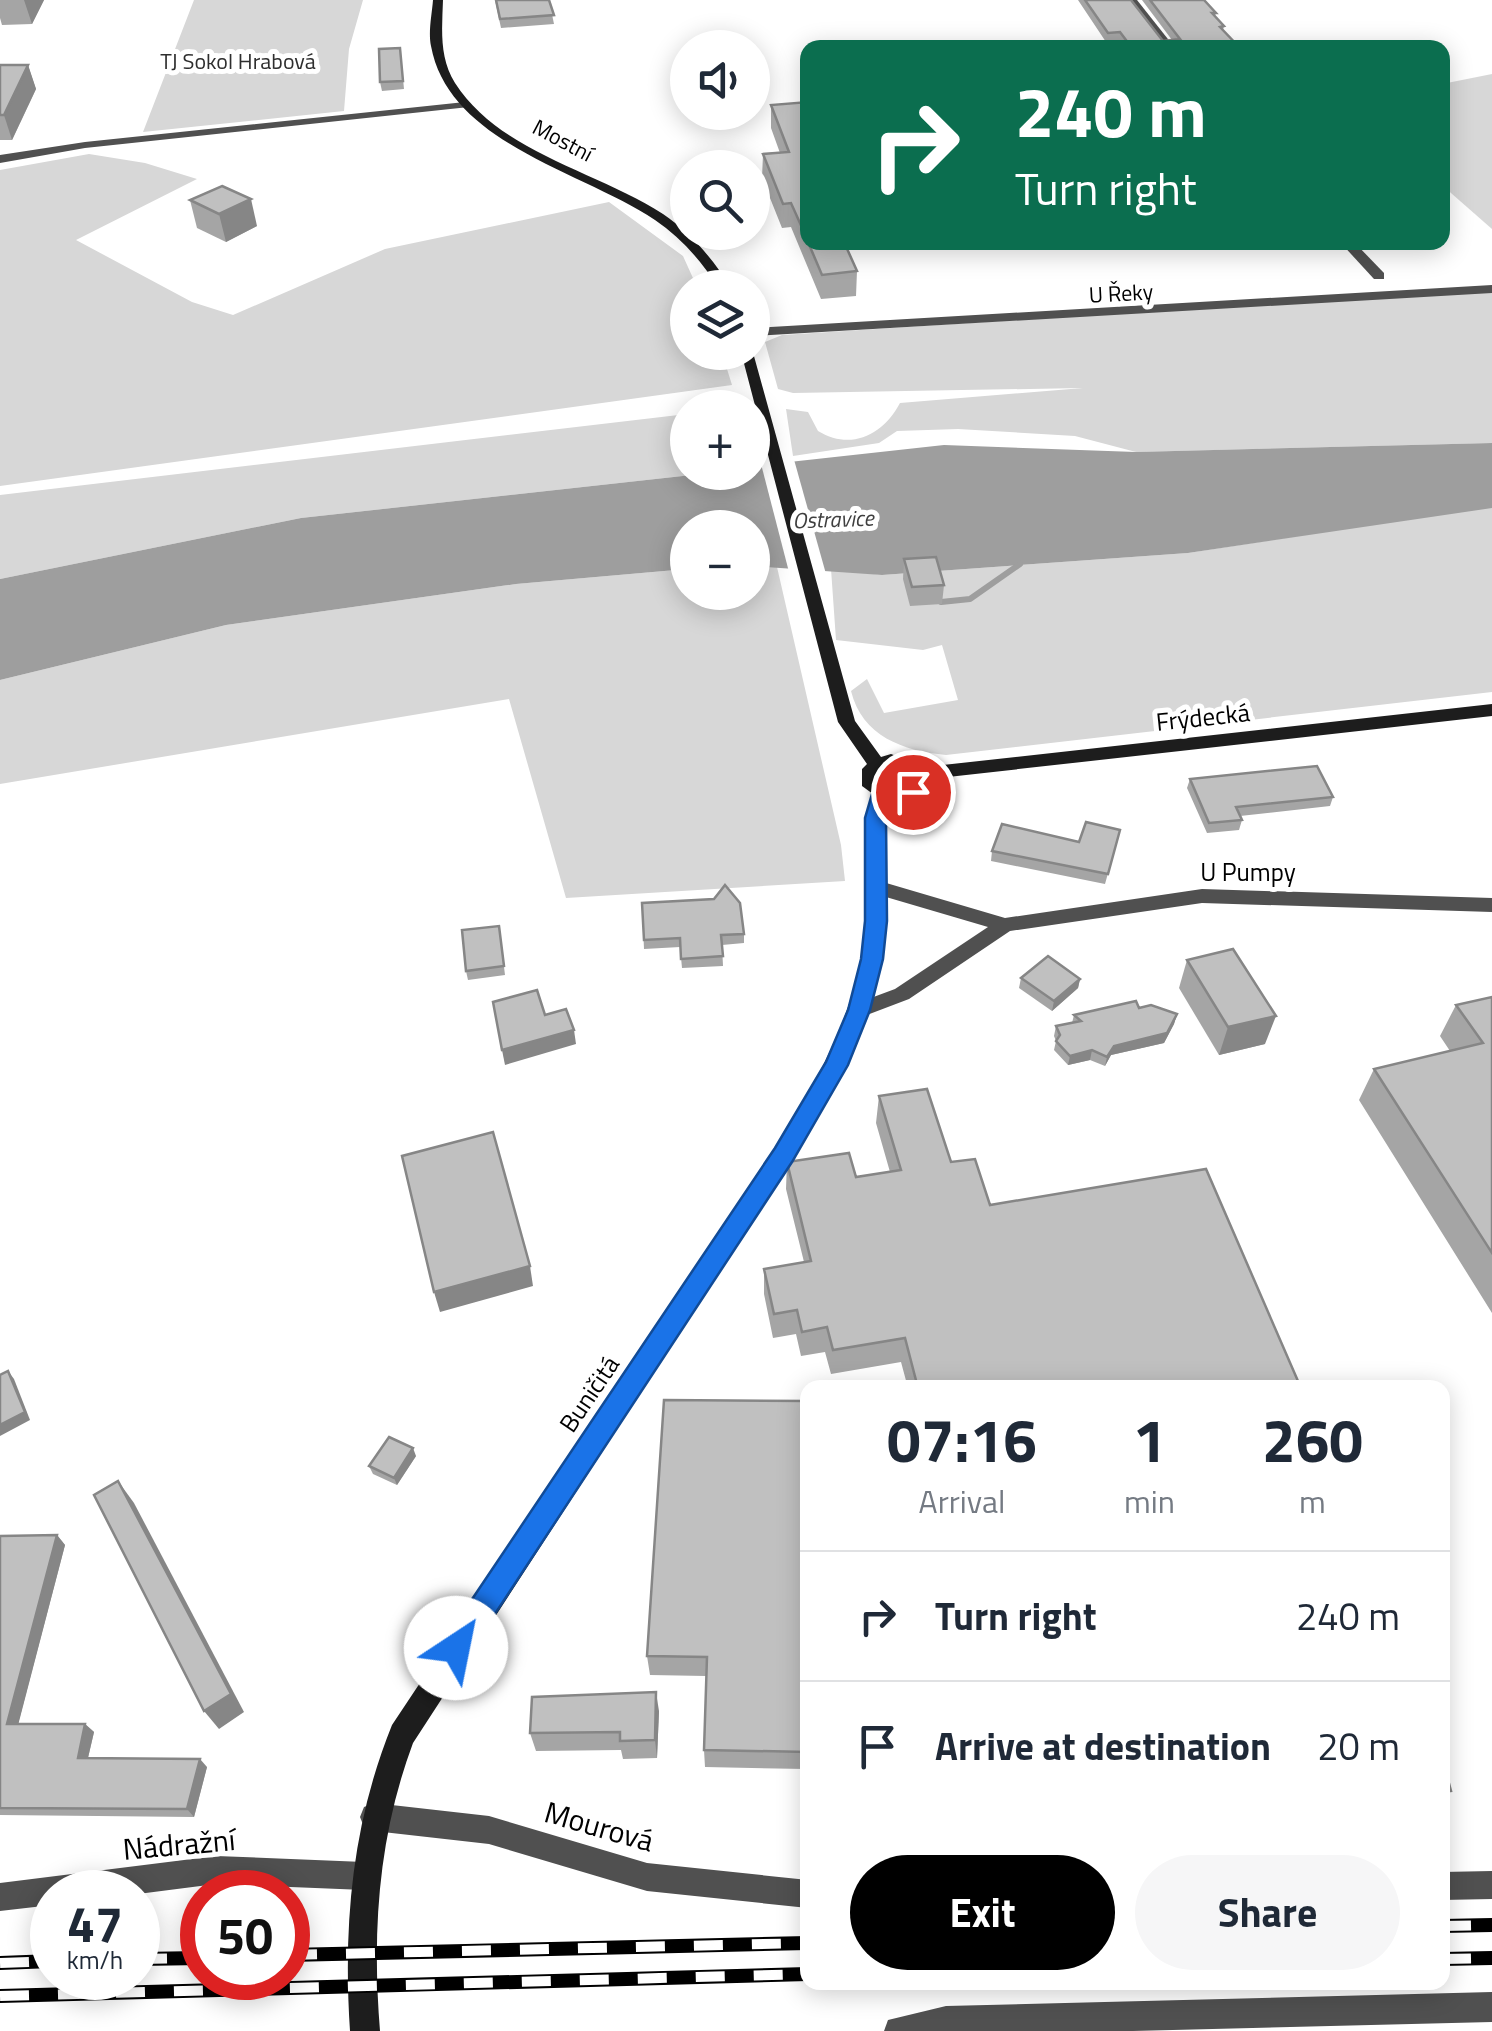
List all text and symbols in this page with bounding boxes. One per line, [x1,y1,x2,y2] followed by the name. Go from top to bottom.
[670,30,770,610] map controls
[670,30,770,130] button: sound
[160,44,316,78] park label: TJ Sokol Hrabová
[1015,58,1207,164] text: 240 m
[850,80,980,210] icon: right
[527,110,601,171] street label: Mostní
[670,150,770,250] button: search
[1015,154,1197,222] text: Turn right
[670,270,770,370] button: layers
[1088,274,1155,312] street label: U Řeky
[670,390,770,490] button: +
[792,501,876,537] water label: Ostravice
[670,510,770,610] button: −
[1154,693,1252,741] street label: Frýdecká
[871,750,956,835] pin
[886,765,941,820] icon: arrive
[1200,853,1296,891] street label: U Pumpy
[549,1348,629,1440] street label: Buničitá
[887,1394,1037,1485] text: 07:16
[1133,1394,1166,1485] text: 1
[1262,1394,1363,1485] text: 260
[919,1477,1005,1525] text: Arrival
[1124,1477,1175,1525] text: min
[1299,1477,1326,1525] text: m
[935,1587,1097,1645] text: Turn right
[1296,1587,1400,1645] text: 240 m
[850,1589,905,1644] icon: right
[404,1596,508,1700] position arrow
[935,1717,1271,1775] text: Arrive at destination
[1317,1717,1400,1775] text: 20 m
[850,1719,905,1774] icon: arrive
[539,1789,659,1864] street label: Mourová
[121,1816,240,1872] street label: Nádražní
[850,1855,1115,1970] button: Exit
[1135,1855,1400,1970] button: Share
[180,1870,310,2000] speed limit sign: 50
[67,1885,123,1961] text: 47
[67,1941,123,1979] text: km/h

